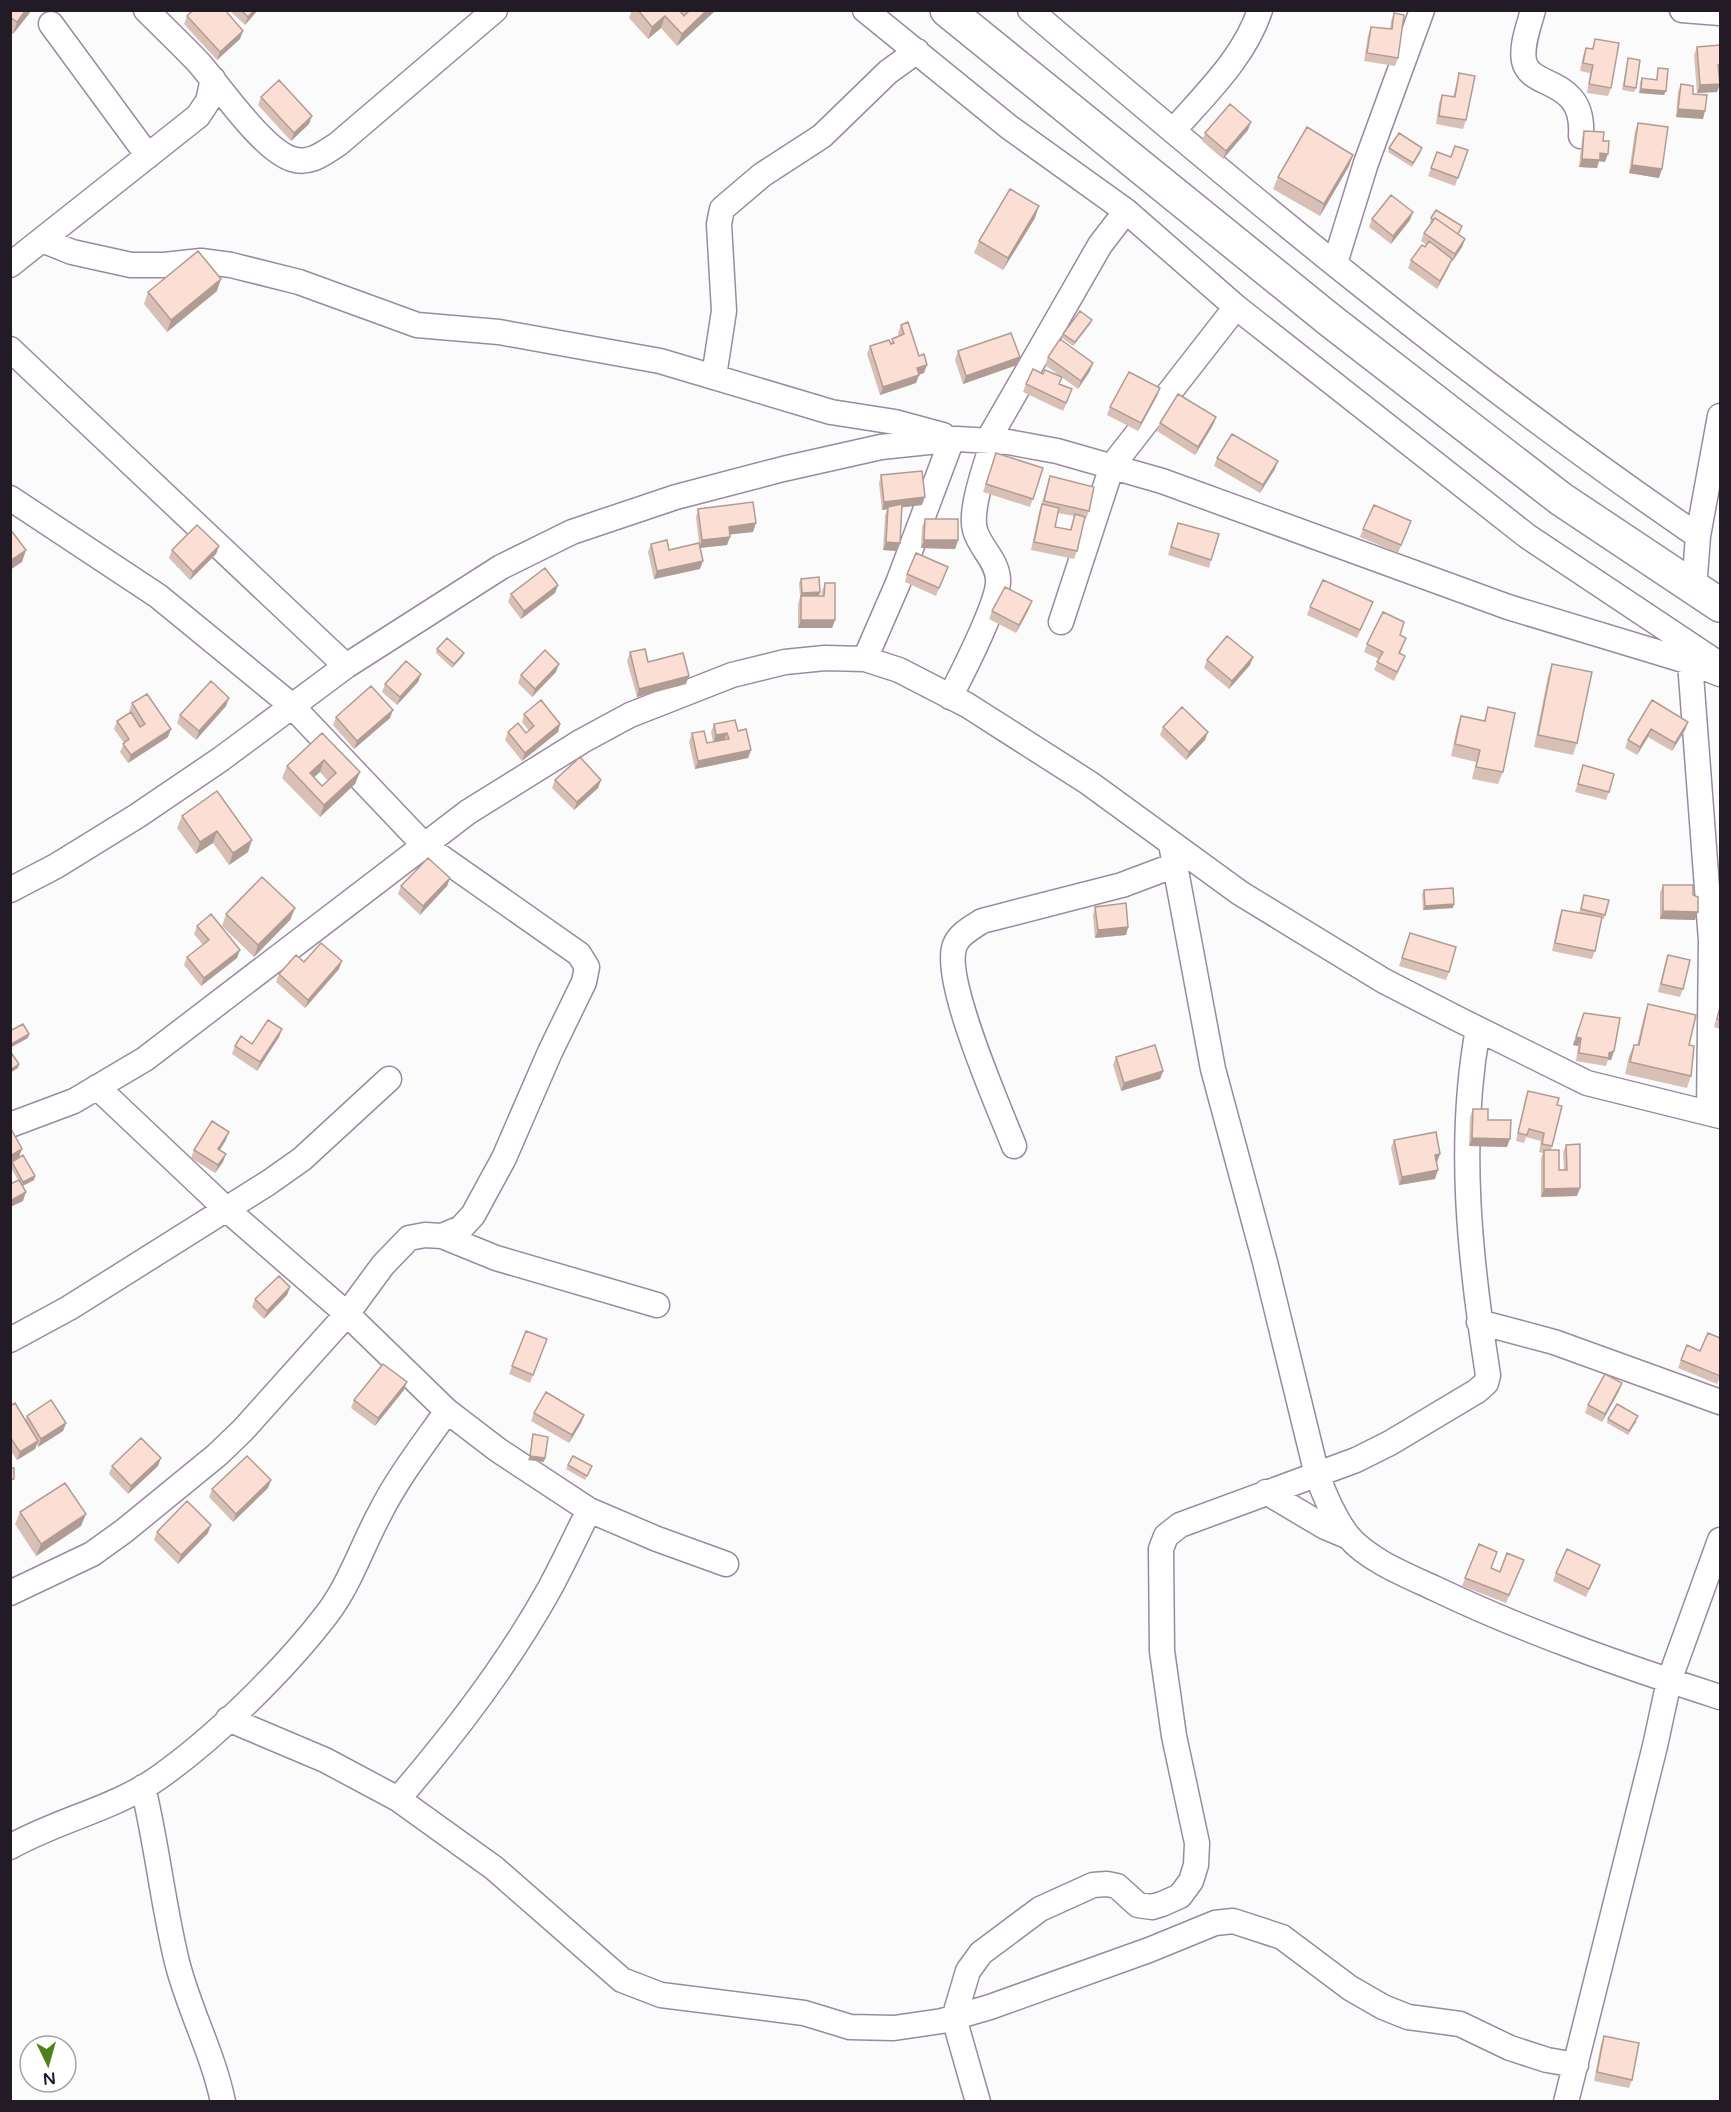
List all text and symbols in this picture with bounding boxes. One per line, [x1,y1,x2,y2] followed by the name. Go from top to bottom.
[18,2034,78,2094] north arrow
[42,2067,56,2088] text: N

